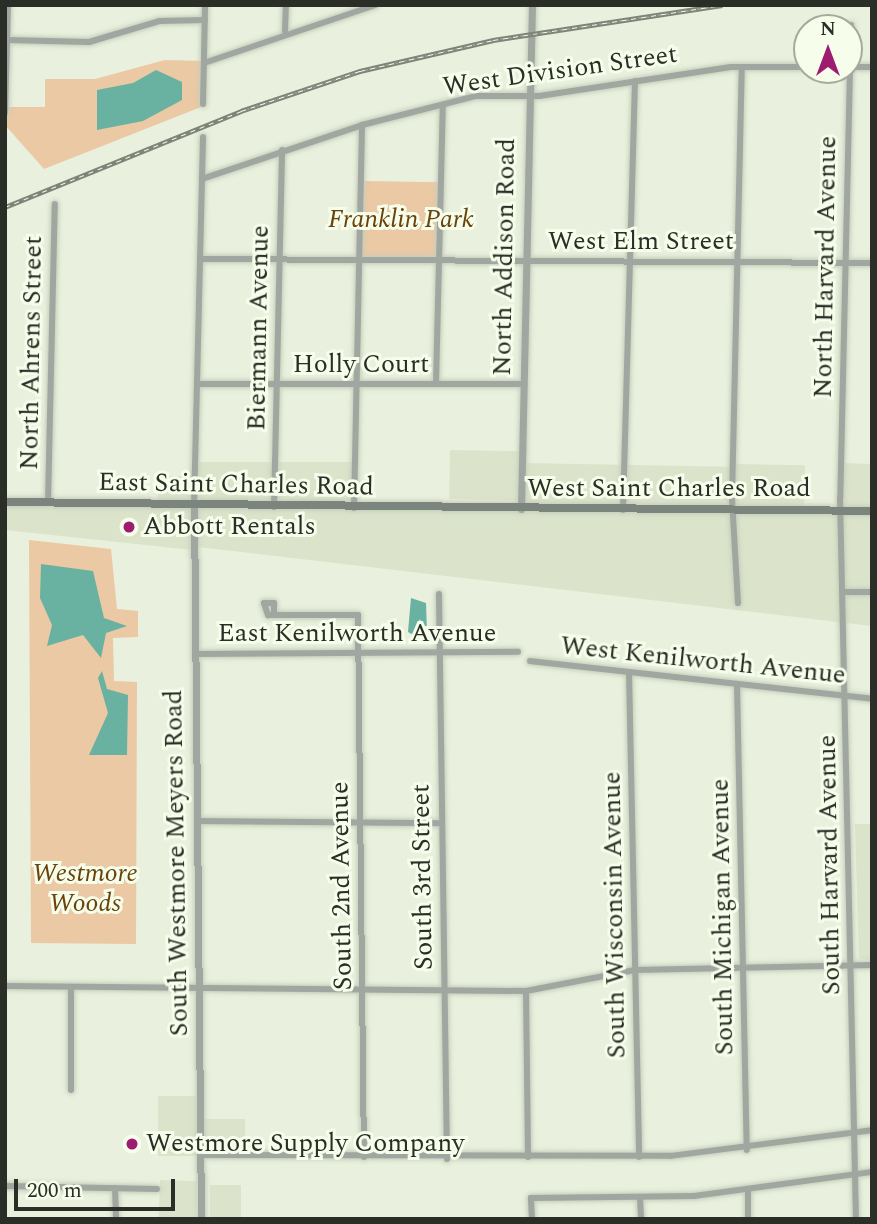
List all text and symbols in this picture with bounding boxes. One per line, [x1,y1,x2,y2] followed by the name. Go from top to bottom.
[793,14,863,84] north arrow
[820,15,836,44] text: N
[441,39,679,103] street label: West Division Street
[808,136,844,398] street label: North Harvard Avenue
[487,138,523,376] street label: North Addison Road
[328,204,474,236] park label: Franklin Park
[242,225,276,431] street label: Biermann Avenue
[548,226,734,258] street label: West Elm Street
[14,236,50,470] street label: North Ahrens Street
[293,349,429,381] street label: Holly Court
[98,467,374,503] street label: East Saint Charles Road
[527,473,811,505] street label: West Saint Charles Road
[143,511,316,543] place label: Abbott Rentals
[121,519,137,535] marker: Abbott Rentals
[218,618,496,650] street label: East Kenilworth Avenue
[559,631,847,691] street label: West Kenilworth Avenue
[158,689,196,1037] street label: South Westmore Meyers Road
[812,735,848,995] street label: South Harvard Avenue
[597,771,633,1059] street label: South Wisconsin Avenue
[705,778,741,1056] street label: South Michigan Avenue
[325,781,359,991] street label: South 2nd Avenue
[406,784,440,970] street label: South 3rd Street
[32,858,138,920] park label: Westmore Woods
[146,1128,465,1160] place label: Westmore Supply Company
[124,1136,140,1152] marker: Westmore Supply Company
[18,1164,178,1208] scale bar
[27,1175,82,1207] text: 200 m

